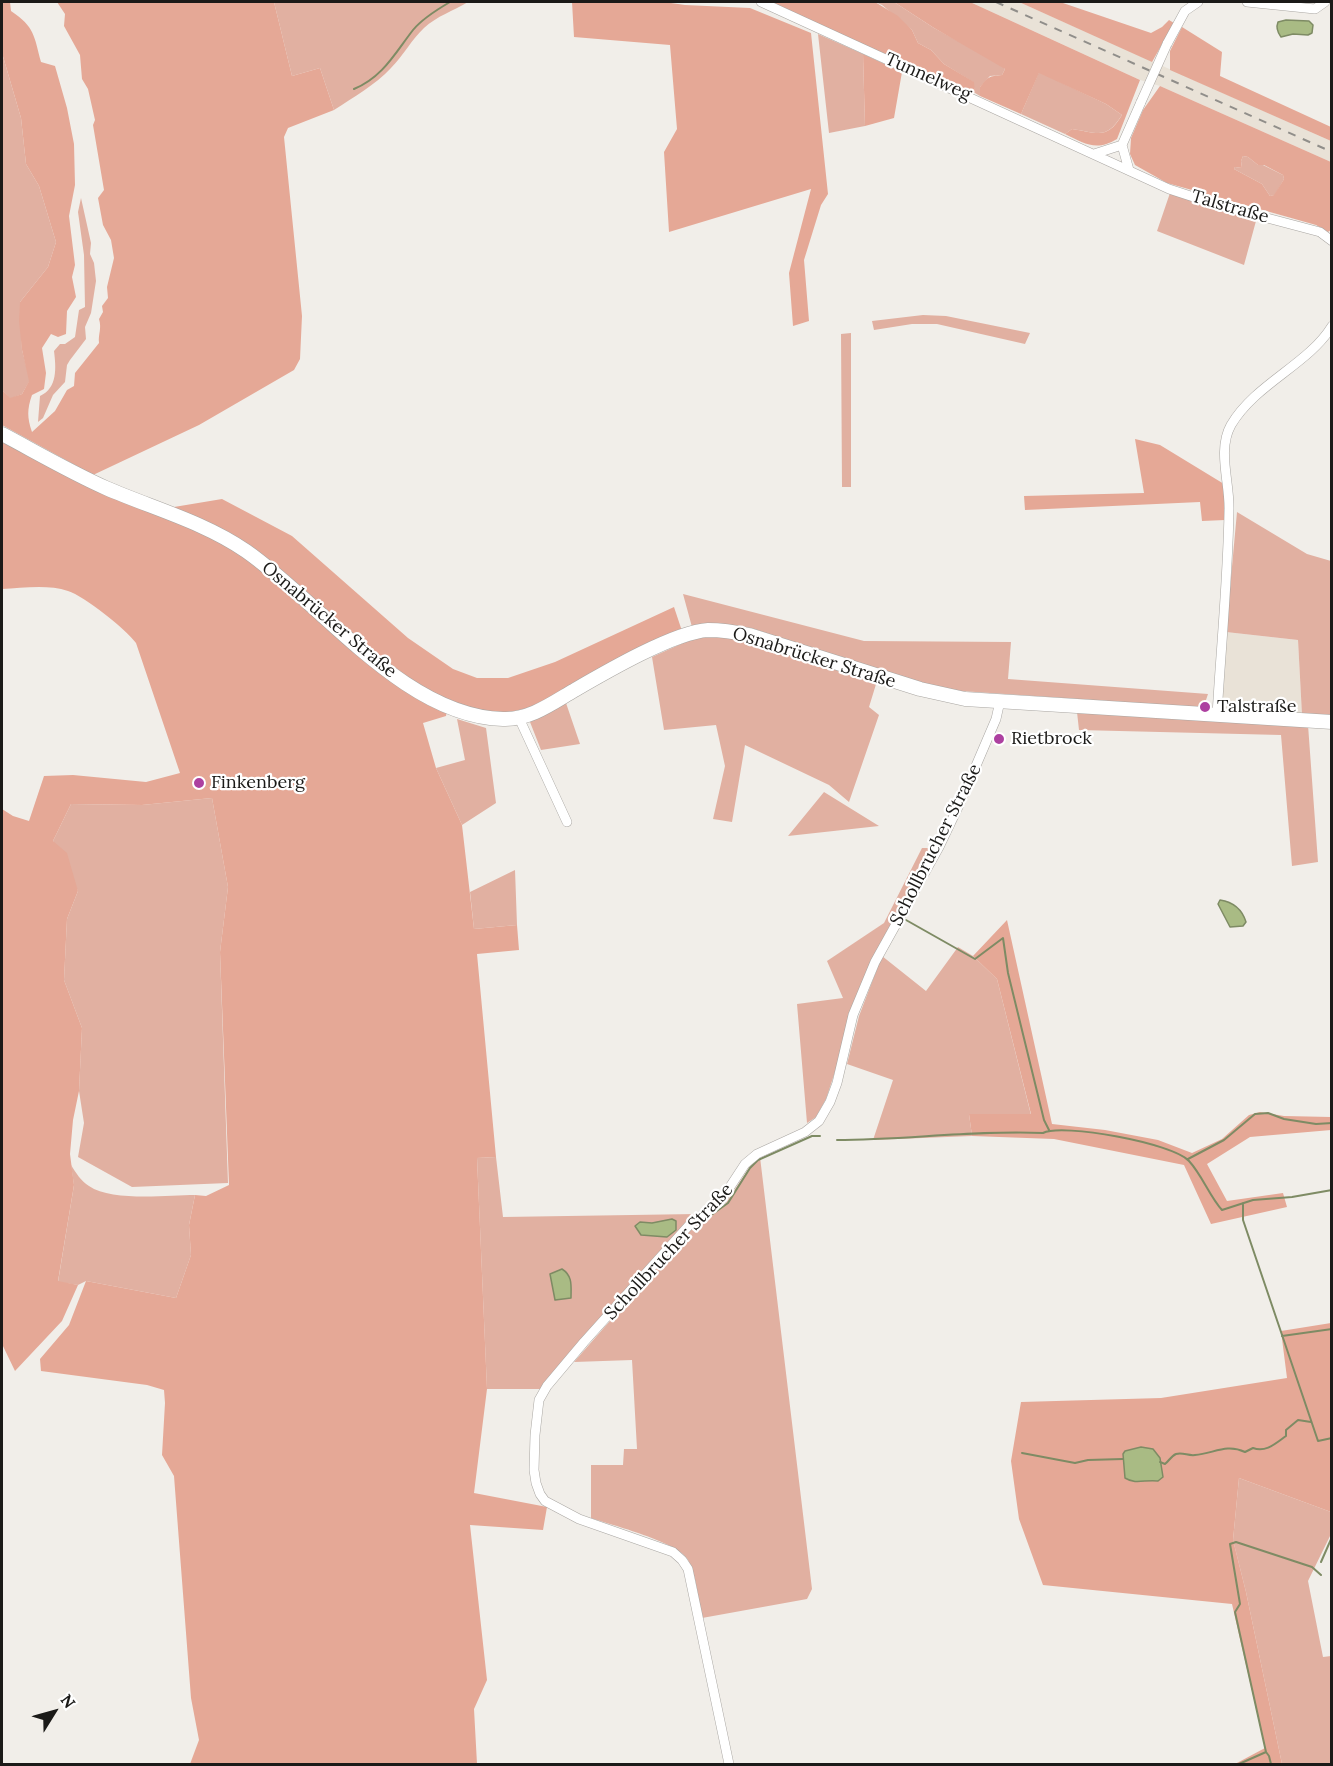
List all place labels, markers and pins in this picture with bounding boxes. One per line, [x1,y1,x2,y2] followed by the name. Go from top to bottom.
[1217,696,1297,718] place label: Talstraße
[1198,700,1212,714] marker: Talstraße
[1011,728,1092,750] place label: Rietbrock
[992,732,1006,746] marker: Rietbrock
[211,772,305,794] place label: Finkenberg
[192,776,206,790] marker: Finkenberg

